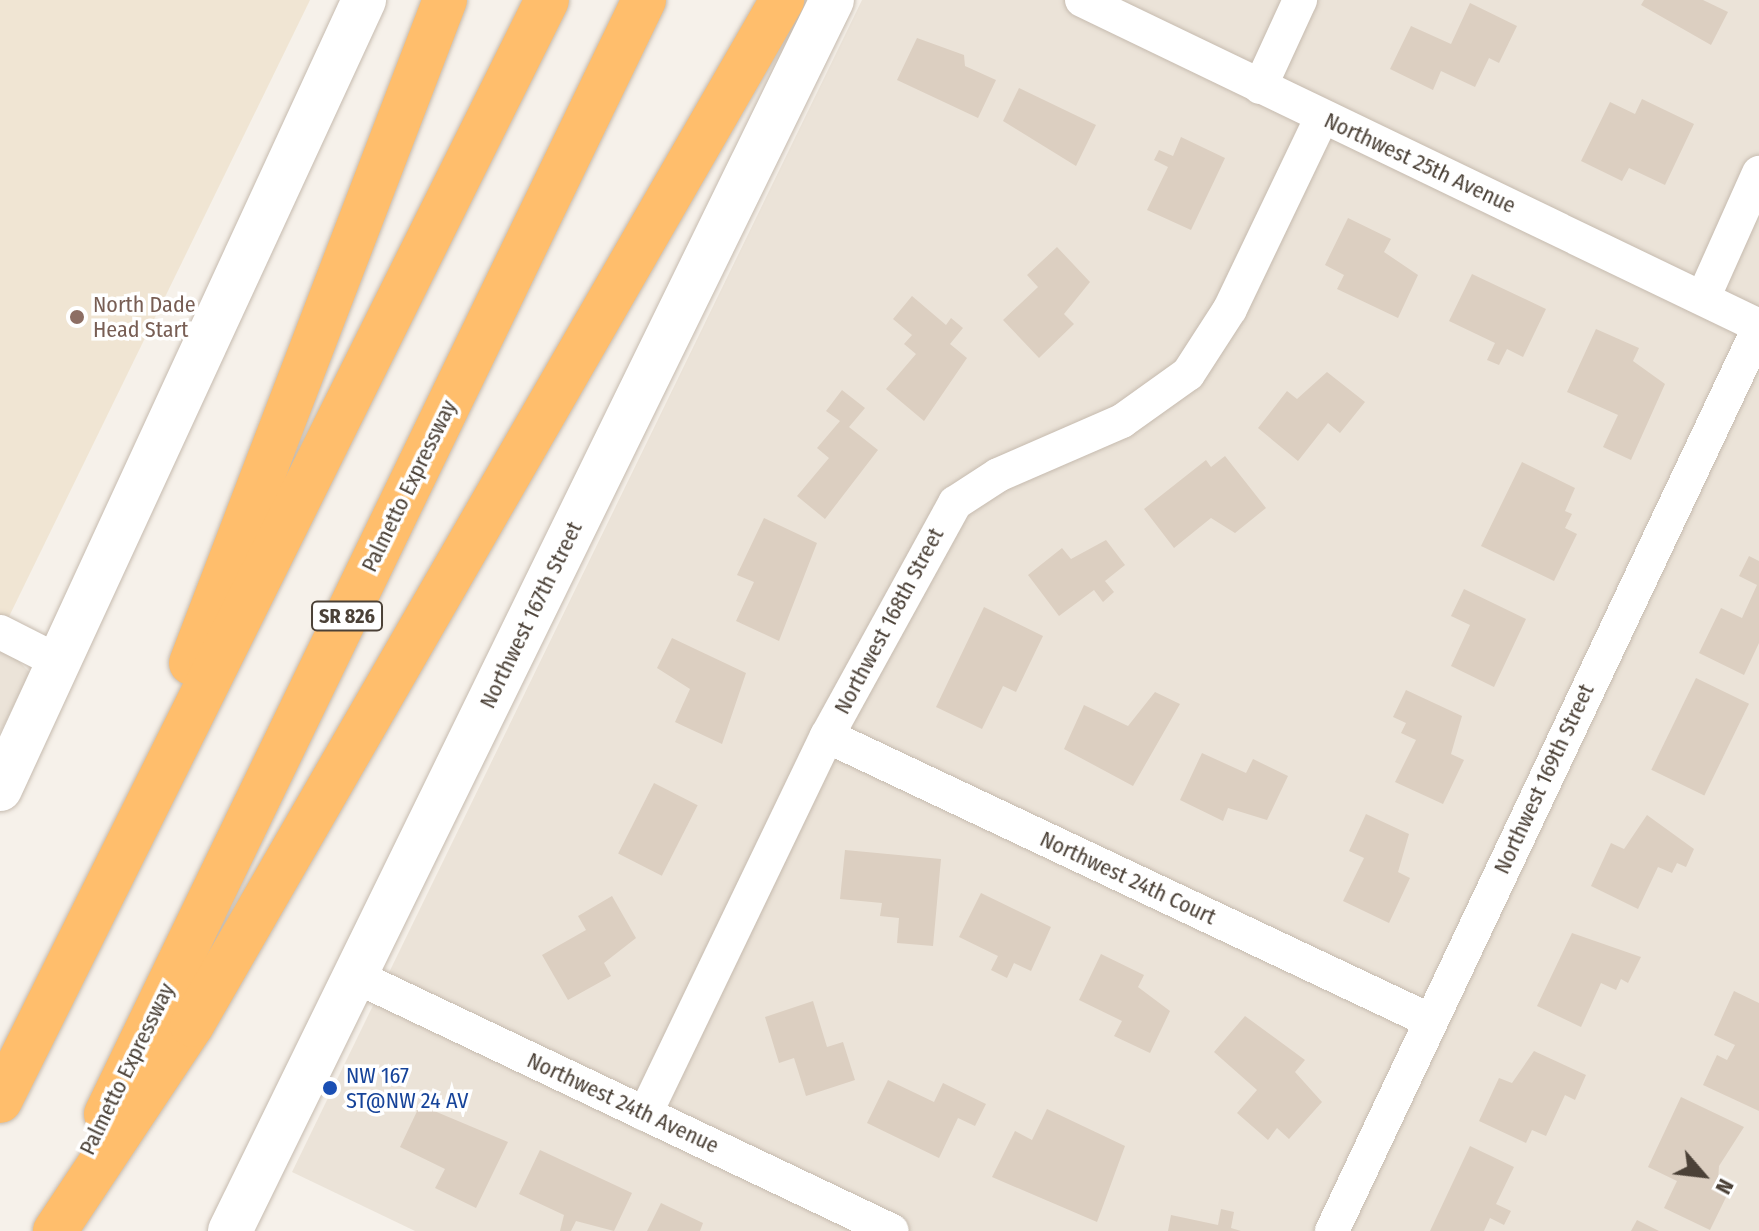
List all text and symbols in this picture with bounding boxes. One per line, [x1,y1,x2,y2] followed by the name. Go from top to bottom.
[1320,107,1520,219] street label: Northwest 25th Avenue
[93,291,196,342] place label: North Dade Head Start
[68,308,86,326] marker: North Dade Head Start
[356,396,462,576] street label: Palmetto Expressway
[474,517,588,713] street label: Northwest 167th Street
[829,523,949,719] street label: Northwest 168th Street
[311,600,383,632] road number: SR 826
[1488,680,1600,878] street label: Northwest 169th Street
[1036,826,1220,930] street label: Northwest 24th Court
[74,979,180,1159] street label: Palmetto Expressway
[523,1047,723,1159] street label: Northwest 24th Avenue
[346,1062,468,1114] place label: NW 167 ST@NW 24 AV
[321,1079,339,1097] marker: NW 167 ST@NW 24 AV
[1663,1135,1743,1215] north arrow
[1710,1174,1740,1199] text: N

